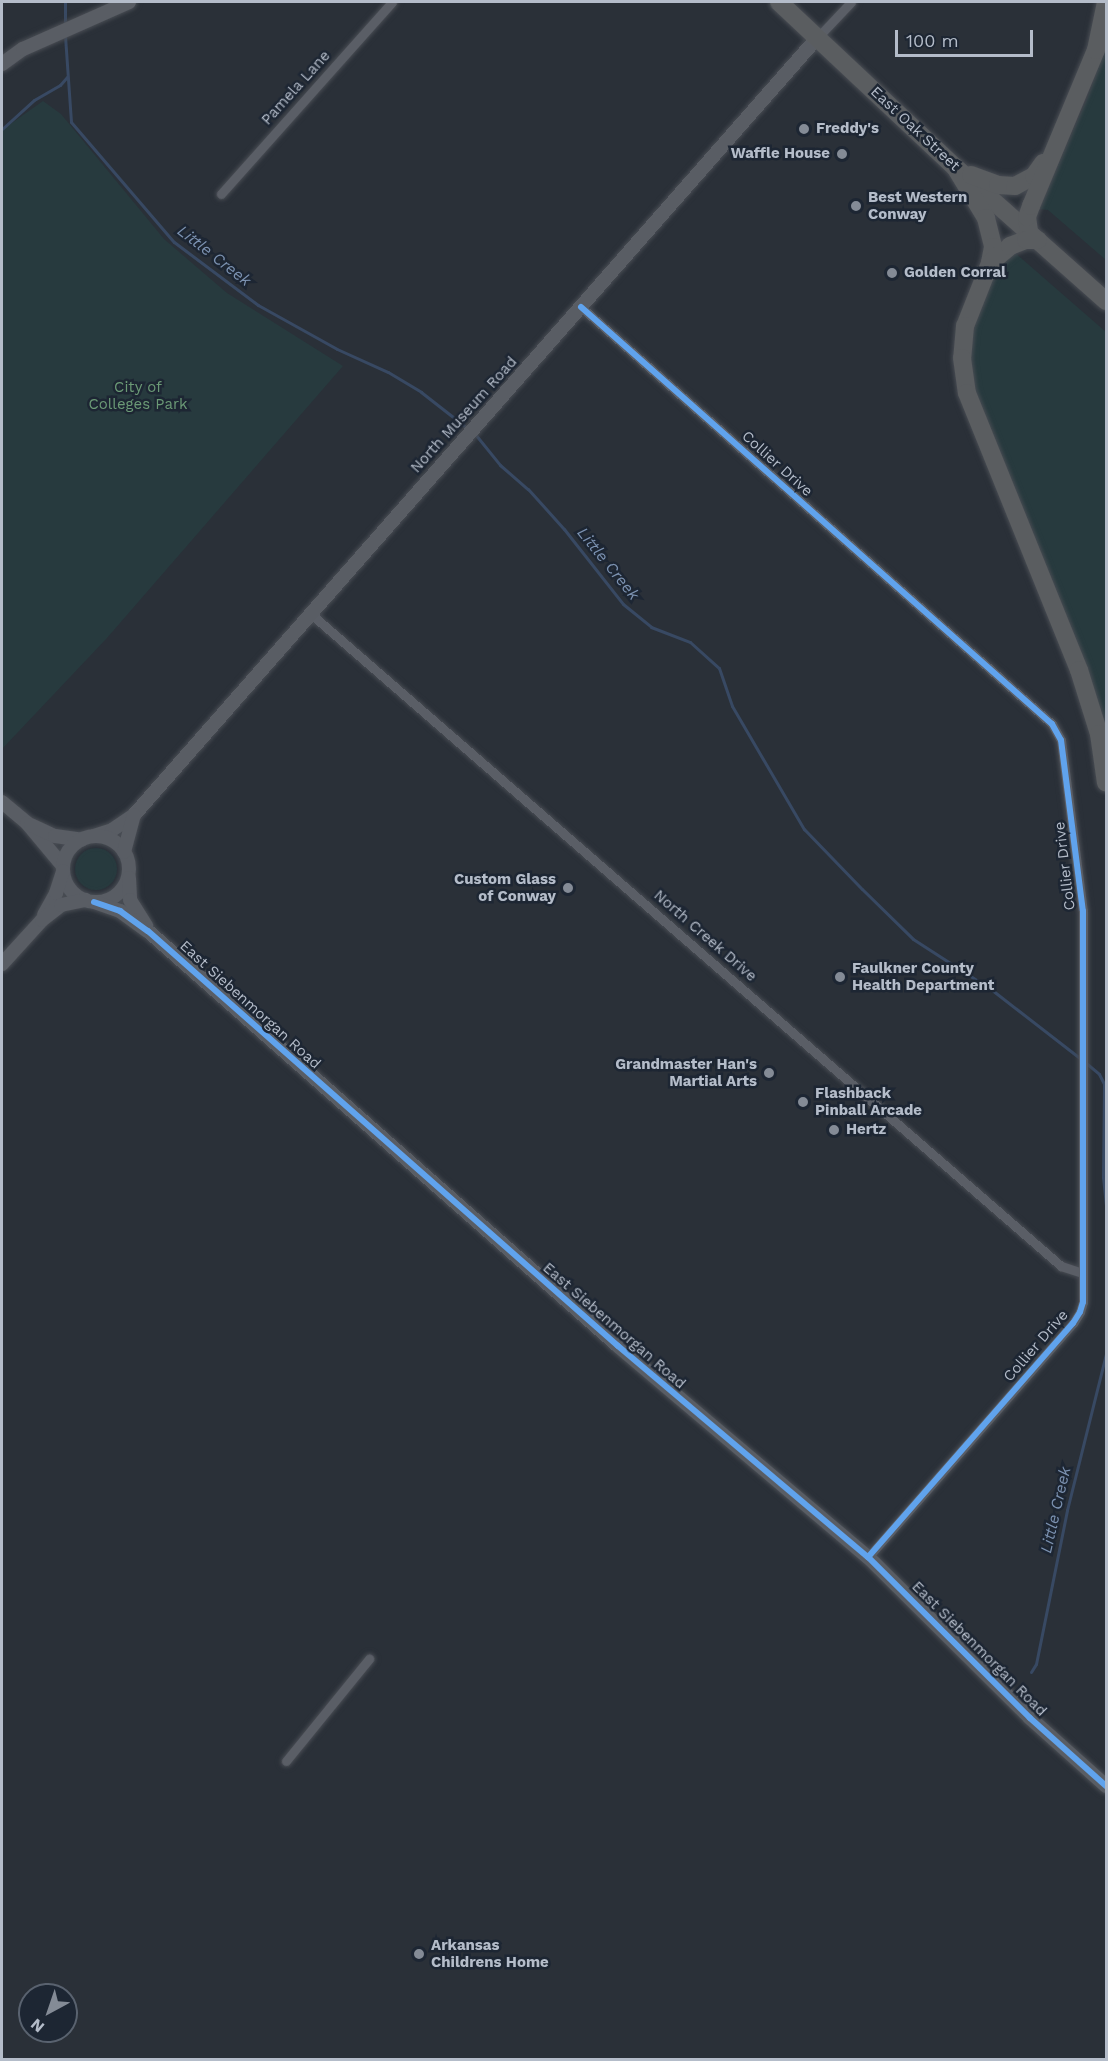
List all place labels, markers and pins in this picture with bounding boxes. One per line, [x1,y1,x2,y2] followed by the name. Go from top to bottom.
[816,120,879,138] place label: Freddy's
[797,122,811,136] marker: Freddy's
[731,145,830,163] place label: Waffle House
[835,147,849,161] marker: Waffle House
[868,188,968,223] place label: Best Western Conway
[849,199,863,213] marker: Best Western Conway
[904,264,1006,282] place label: Golden Corral
[885,266,899,280] marker: Golden Corral
[454,870,556,905] place label: Custom Glass of Conway
[561,881,575,895] marker: Custom Glass of Conway
[852,959,994,994] place label: Faulkner County Health Department
[833,970,847,984] marker: Faulkner County Health Department
[615,1055,757,1090] place label: Grandmaster Han's Martial Arts
[762,1066,776,1080] marker: Grandmaster Han's Martial Arts
[815,1084,923,1119] place label: Flashback Pinball Arcade
[796,1095,810,1109] marker: Flashback Pinball Arcade
[846,1121,886,1139] place label: Hertz
[827,1123,841,1137] marker: Hertz
[431,1936,549,1971] place label: Arkansas Childrens Home
[412,1947,426,1961] marker: Arkansas Childrens Home

